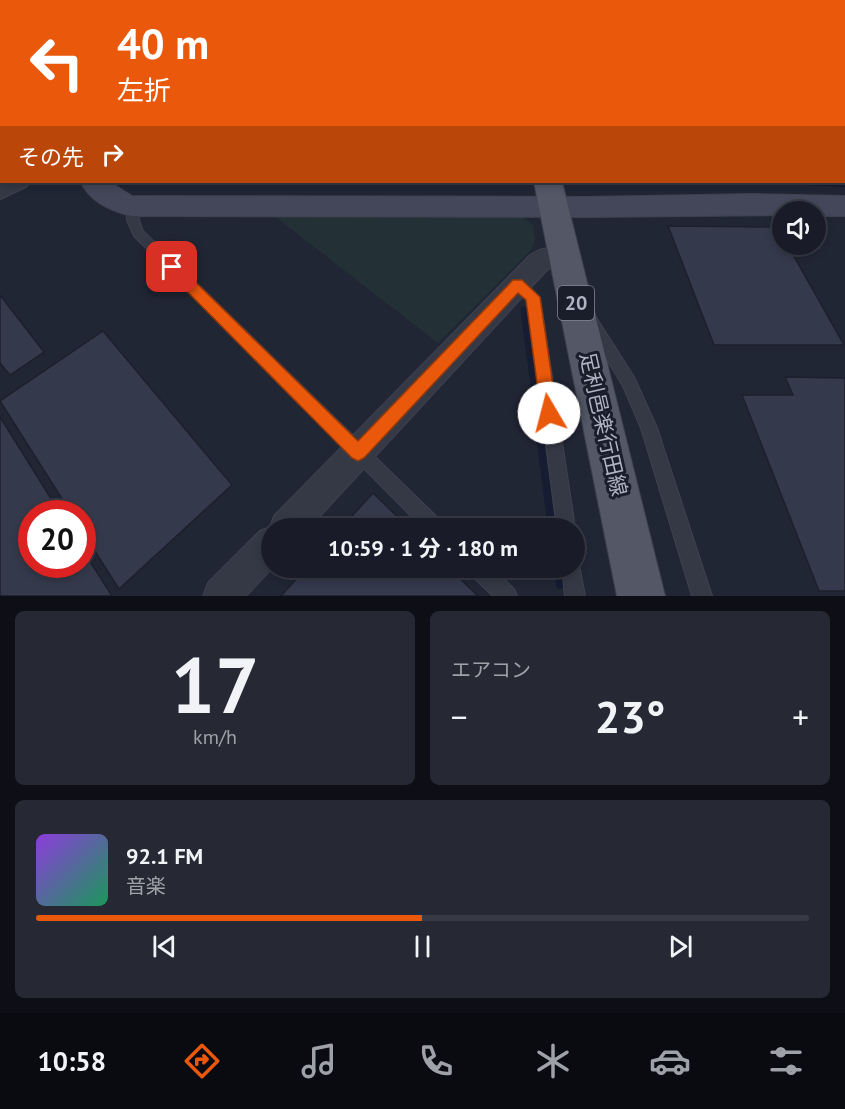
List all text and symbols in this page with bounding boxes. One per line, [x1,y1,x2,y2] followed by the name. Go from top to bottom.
[117,16,209,71] text: 40 m
[18,24,96,102] icon: left
[117,73,171,107] text: 左折
[96,138,129,171] icon: right
[18,143,84,171] text: その先
[772,201,826,255] map controls
[772,201,826,255] button: sound
[146,241,197,292] pin
[155,250,188,283] icon: arrive
[558,286,594,320] road number: 20
[574,349,633,499] street label: 足利邑楽行田線
[517,381,581,445] position arrow
[18,500,96,578] speed limit sign: 20
[328,534,518,562] text: 10:59 · 1 分 · 180 m
[171,634,259,735] text: 17
[451,657,531,683] text: エアコン
[595,687,665,745] text: 23°
[451,695,468,738] text: −
[792,695,809,738] text: +
[193,724,237,750] text: km/h
[126,842,203,870] text: 92.1 FM
[126,873,166,899] text: 音楽
[148,930,181,963] icon: previous
[406,930,439,963] icon: pause
[664,930,697,963] icon: next
[181,1040,223,1082] icon: directions
[298,1040,340,1082] icon: music
[415,1040,457,1082] icon: phone
[532,1040,574,1082] icon: climate
[649,1040,691,1082] icon: car
[765,1040,807,1082] icon: filters
[37,1044,106,1078] text: 10:58

